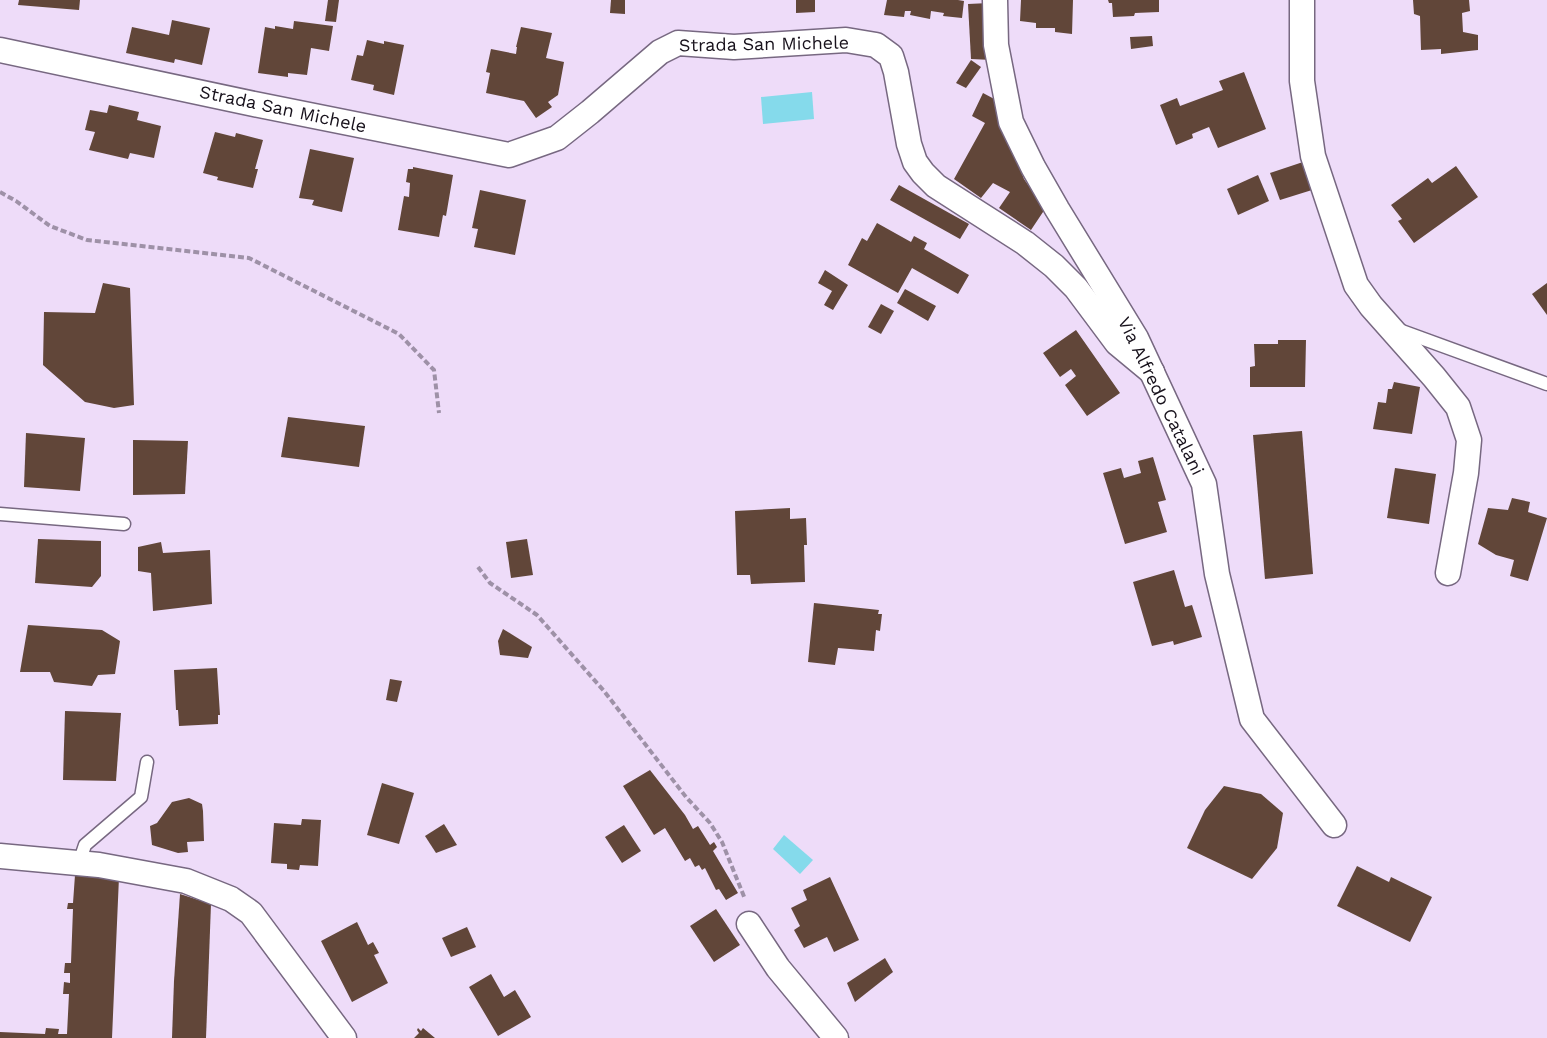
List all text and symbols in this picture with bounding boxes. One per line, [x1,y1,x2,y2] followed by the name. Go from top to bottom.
[679,32,849,55] street label: Strada San Michele
[198,81,368,136] street label: Strada San Michele
[1114,313,1209,478] street label: Via Alfredo Catalani

